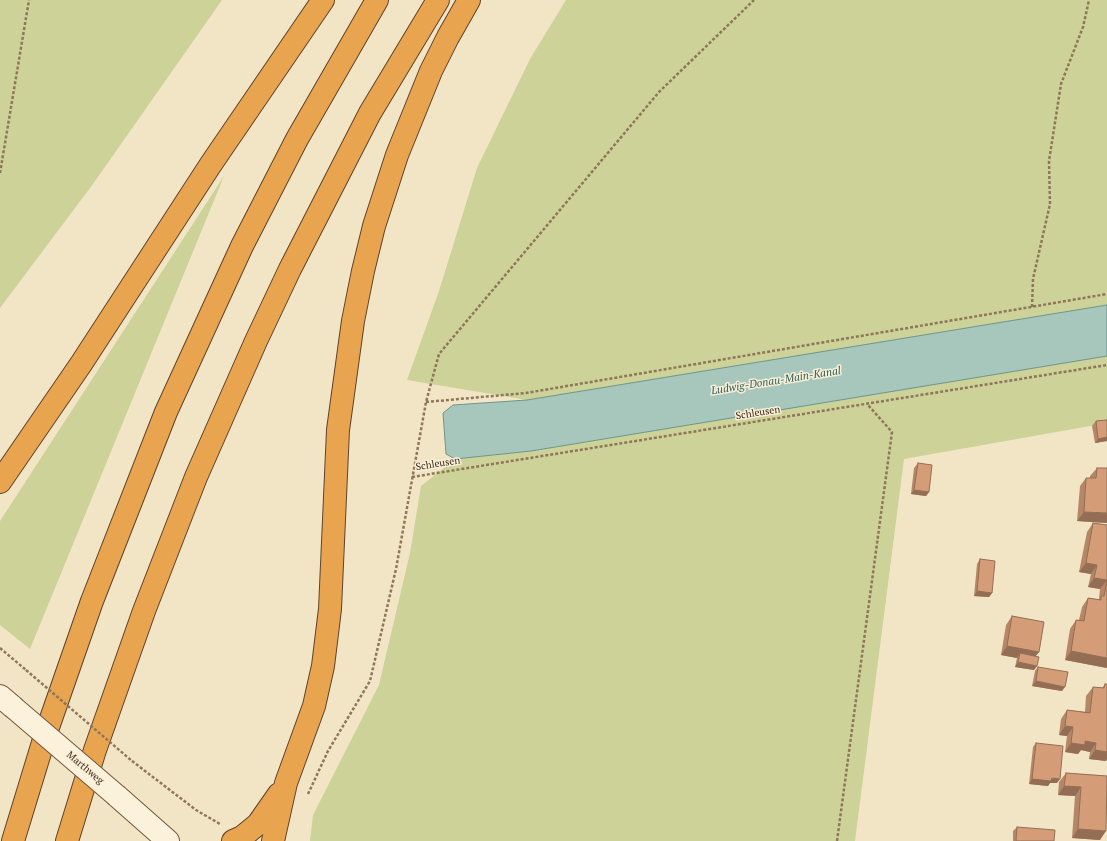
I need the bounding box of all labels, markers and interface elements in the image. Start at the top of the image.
water label: Ludwig-Donau-Main-Kanal [710,364,842,398]
street label: Schleusen [735,404,781,422]
street label: Schleusen [415,455,461,473]
street label: Marthweg [64,749,106,787]

